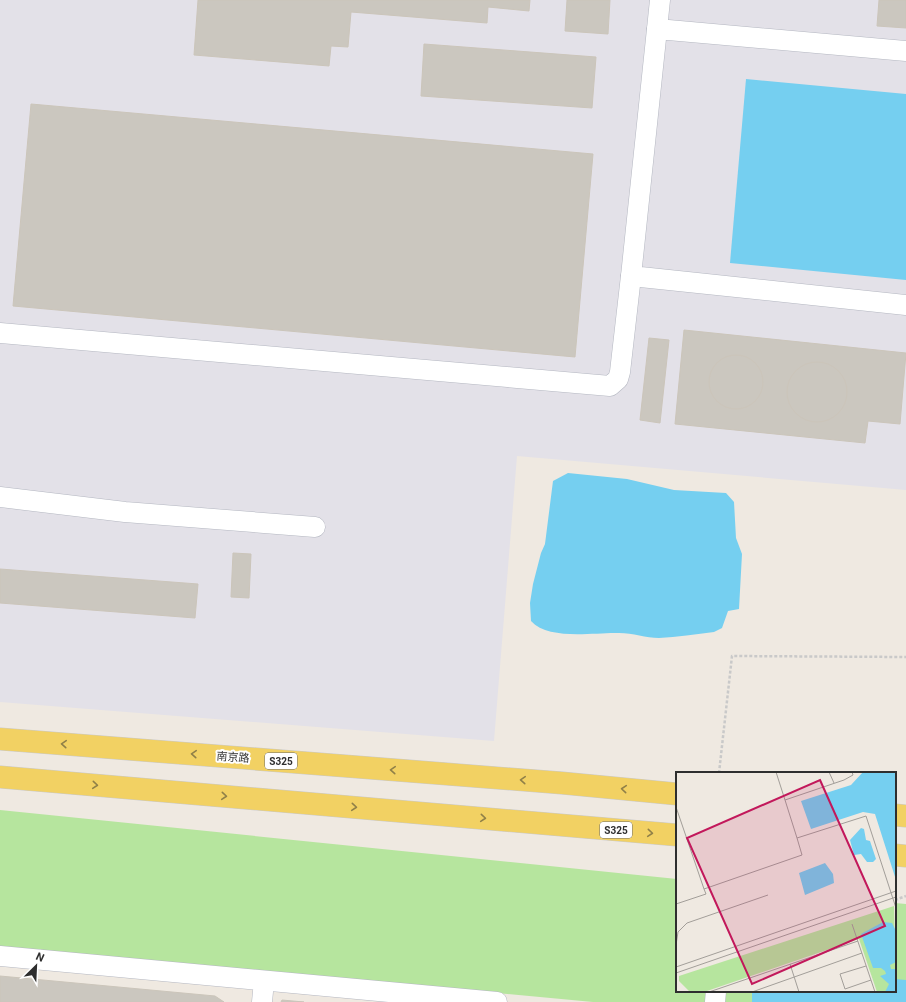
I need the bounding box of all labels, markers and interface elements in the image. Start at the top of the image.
one-way arrow [61,740,67,749]
one-way arrow [191,750,197,759]
street label: 南京路 [216,750,250,765]
road number: S325 [265,753,297,769]
one-way arrow [390,765,396,774]
inset map [676,772,896,992]
one-way arrow [520,776,526,785]
one-way arrow [92,780,98,789]
one-way arrow [621,785,627,794]
one-way arrow [221,791,227,800]
one-way arrow [351,802,357,811]
one-way arrow [480,813,486,822]
road number: S325 [600,822,632,838]
one-way arrow [647,828,653,837]
north arrow [16,946,56,986]
text: N [34,950,46,965]

